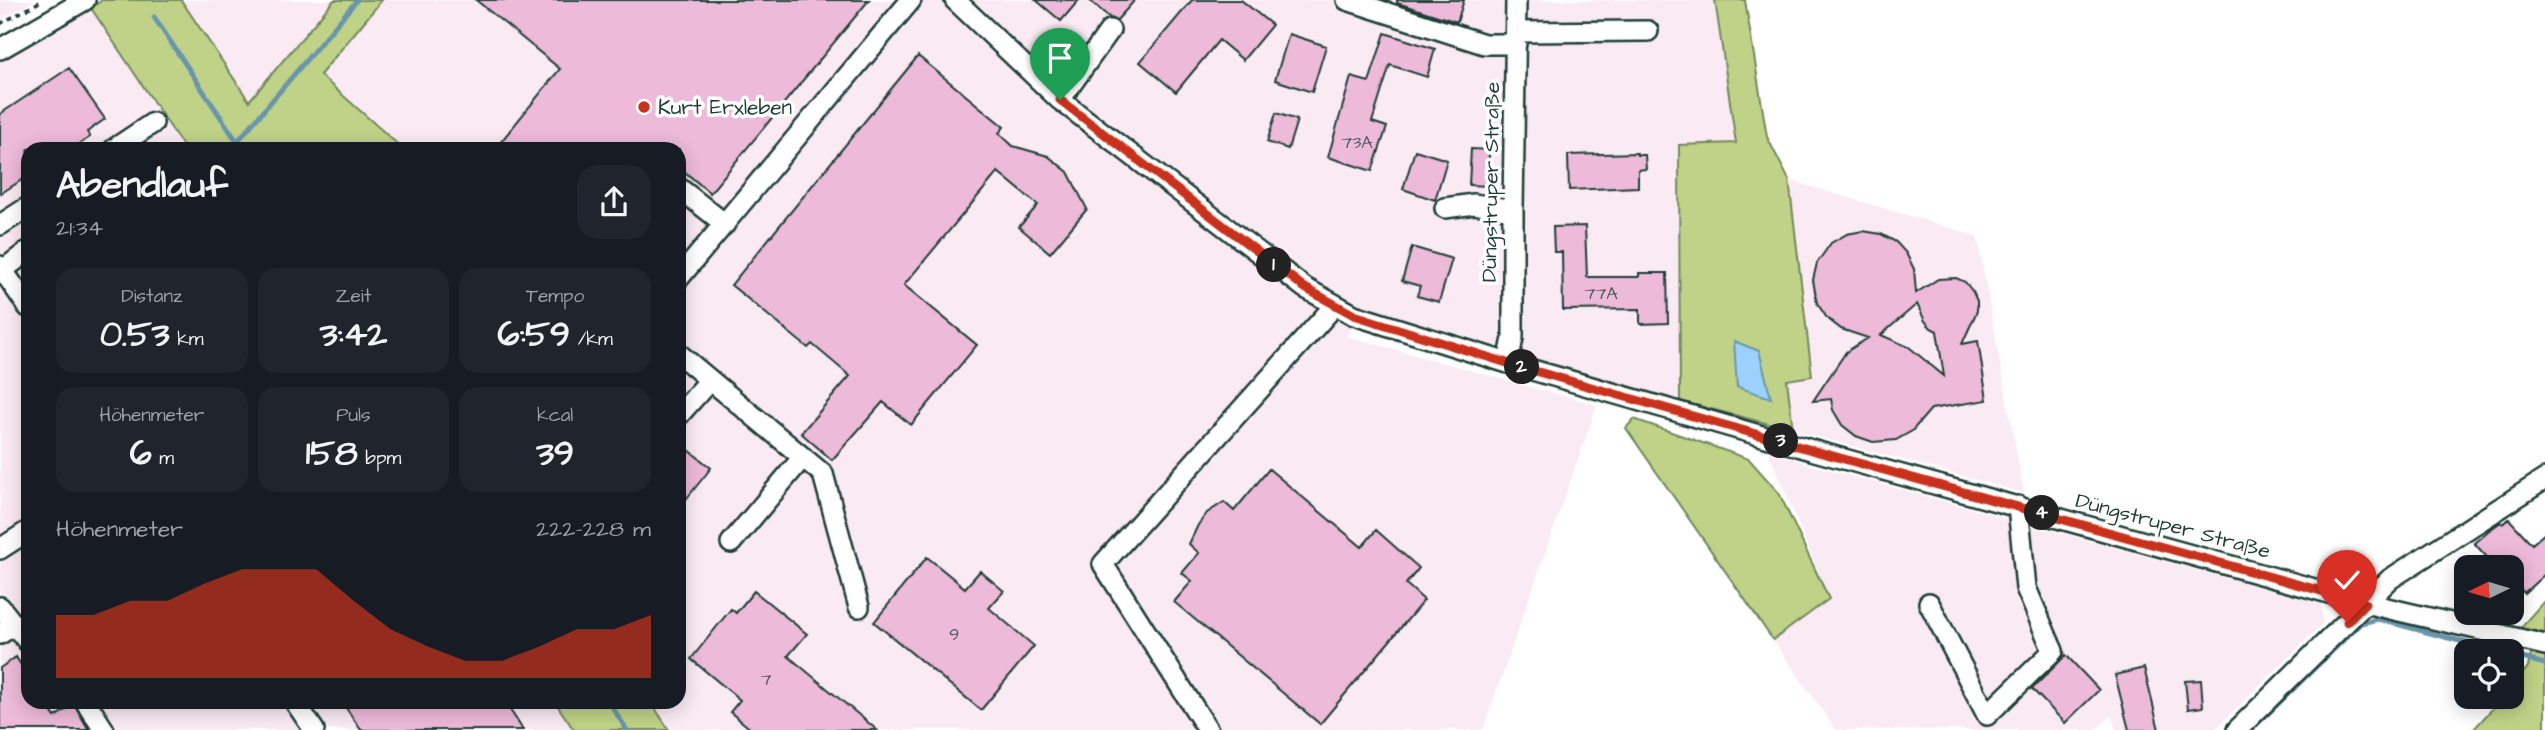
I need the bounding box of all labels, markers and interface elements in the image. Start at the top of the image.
pin [1030,28,1090,100]
icon: arrive [1041,39,1079,77]
street label: Düngstruper Straße [1475,82,1509,283]
place label: Kurt Erxleben [658,93,792,122]
marker: Kurt Erxleben [636,99,652,115]
house number: 73A [1341,130,1373,155]
text: Abendlauf [56,160,228,212]
button: share [577,165,651,239]
text: 21:34 [56,212,103,244]
pin: 1 [1256,247,1292,282]
text: 1 [1272,251,1275,278]
house number: 77A [1584,281,1618,306]
text: Distanz [121,283,182,310]
text: Zeit [336,283,371,310]
text: Tempo [526,283,584,310]
text: 0.53 [100,310,170,359]
text: 3:42 [320,310,387,359]
text: 6:59 [498,310,570,359]
text: km [170,326,204,353]
text: /km [570,326,613,353]
pin: 2 [1504,350,1540,384]
text: 2 [1516,353,1527,380]
text: Höhenmeter [99,402,204,429]
text: Puls [336,402,371,429]
text: kcal [537,402,573,429]
pin: 3 [1764,424,1798,458]
text: 3 [1776,427,1785,454]
text: 6 [130,429,152,478]
text: 158 [306,429,358,478]
text: 39 [536,429,574,478]
text: m [152,445,174,472]
text: bpm [358,445,401,472]
street label: Düngstruper Straße [2072,486,2274,568]
pin: 4 [2024,496,2060,530]
text: 4 [2035,499,2048,526]
text: Höhenmeter [56,513,183,545]
text: 222–228 m [536,513,651,545]
pin [2317,550,2377,622]
north arrow [2454,555,2524,625]
map controls [2454,555,2524,709]
icon: check [2328,561,2366,599]
house number: 9 [949,622,959,647]
button: locate [2454,639,2524,709]
house number: 7 [760,667,772,692]

